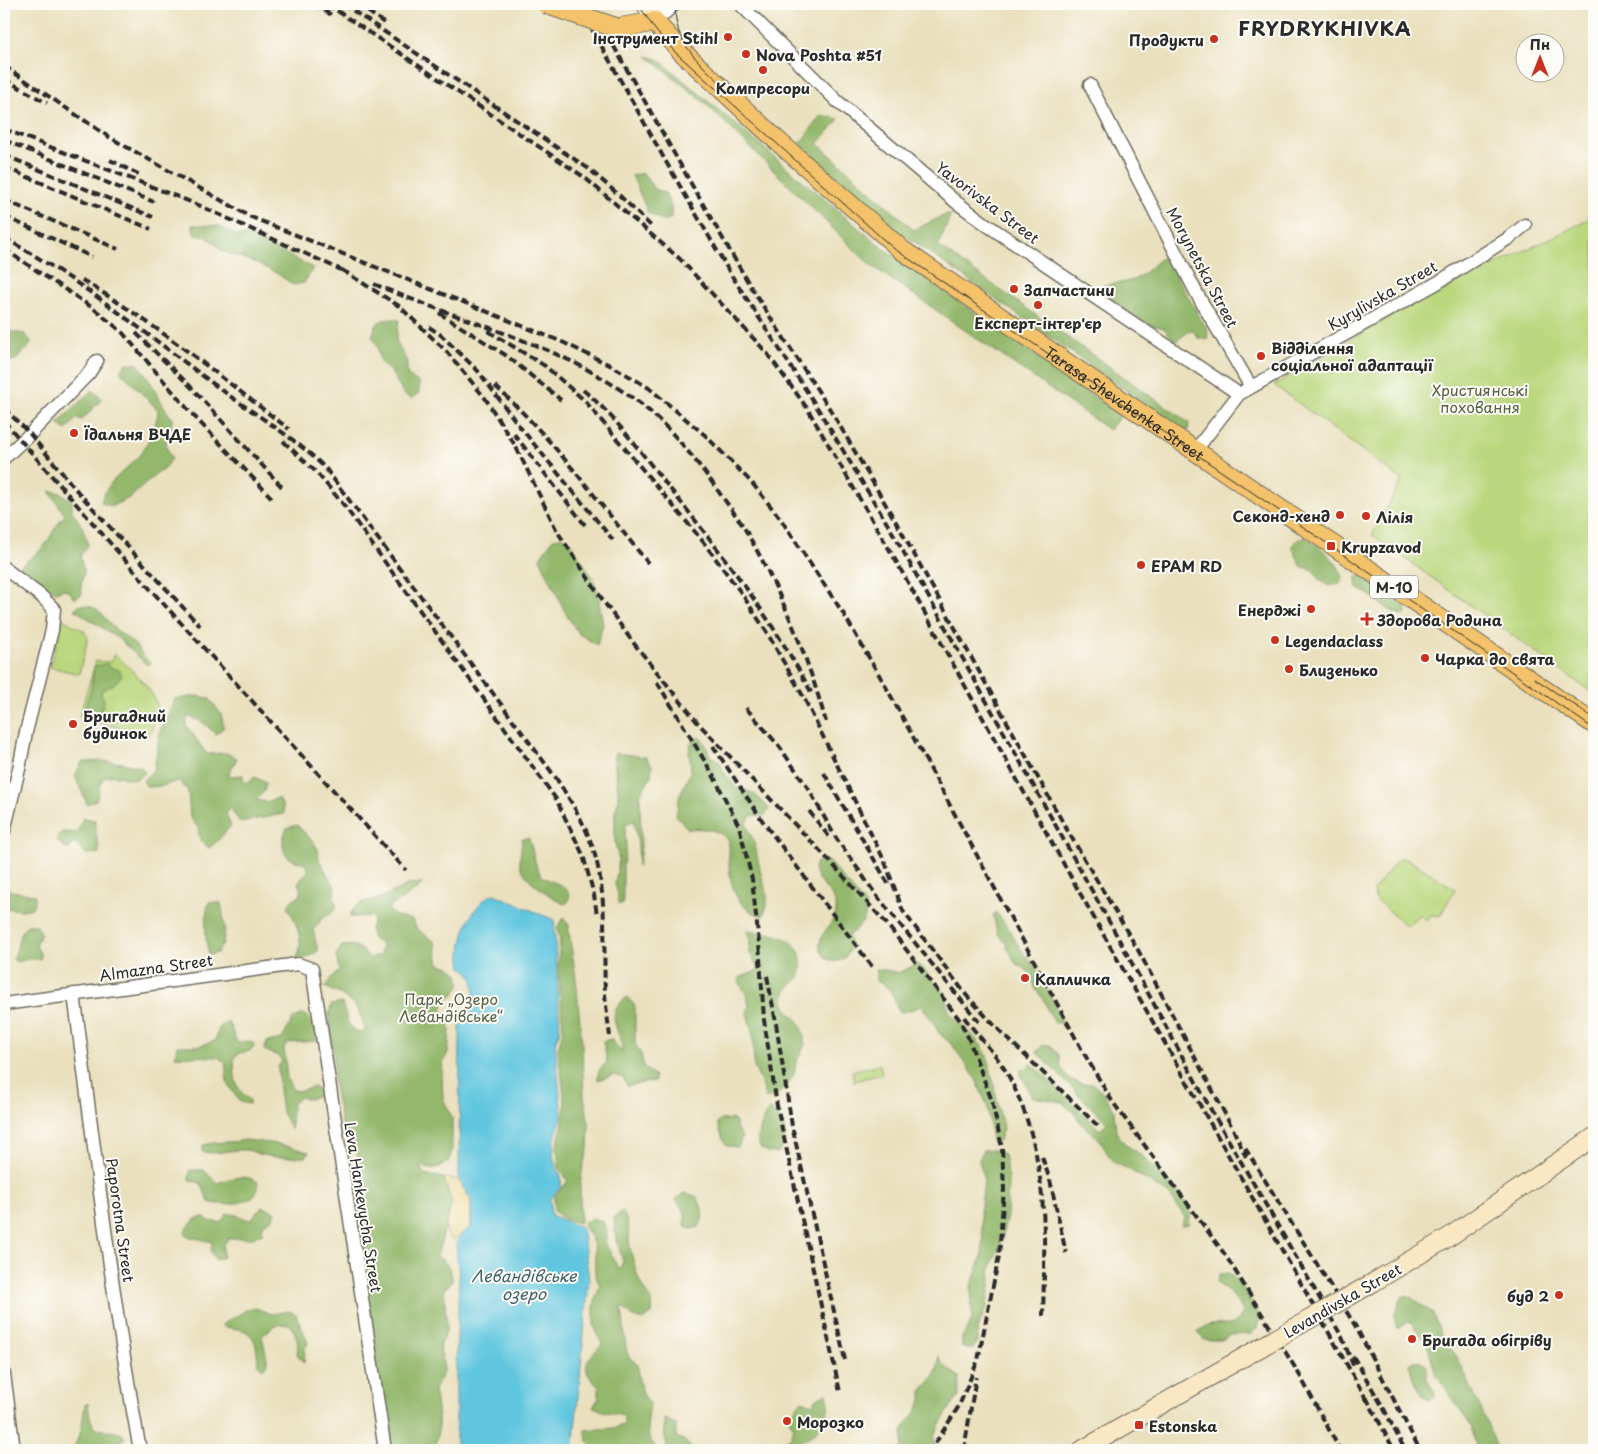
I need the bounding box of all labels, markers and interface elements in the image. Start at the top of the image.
district label: FRYDRYKHIVKA [1238,13,1412,43]
place label: Інструмент Stihl [593,26,718,49]
place label: Продукти [1129,28,1204,51]
marker: Інструмент Stihl [722,31,734,43]
north arrow [1516,32,1566,82]
marker: Продукти [1208,33,1220,45]
text: Пн [1530,34,1550,55]
place label: Nova Poshta #51 [756,43,882,66]
marker: Nova Poshta #51 [740,48,752,60]
marker: Компресори [757,64,769,76]
place label: Компресори [716,76,810,99]
street label: Yavorivska Street [932,155,1045,249]
street label: Morynetska Street [1161,203,1245,332]
street label: Kyrylivska Street [1323,254,1441,336]
place label: Запчастини [1023,278,1115,301]
marker: Запчастини [1008,283,1020,295]
marker: Експерт-інтер'єр [1032,299,1044,311]
place label: Експерт-інтер'єр [974,311,1102,334]
place label: Відділення соціальної адаптації [1271,336,1434,376]
street label: Tarasa Shevchenka Street [1040,340,1210,466]
marker: Відділення соціальної адаптації [1255,350,1267,362]
park label: Християнські поховання [1432,378,1528,418]
place label: Їдальня ВЧДЕ [83,422,191,445]
marker: Їдальня ВЧДЕ [68,427,80,439]
place label: Секонд-хенд [1232,504,1330,527]
place label: Лілія [1376,505,1413,528]
marker: Секонд-хенд [1334,509,1346,521]
marker: Лілія [1360,510,1372,522]
place label: Krupzavod [1341,535,1421,558]
marker: Krupzavod [1325,540,1337,552]
place label: EPAM RD [1151,554,1222,577]
marker: EPAM RD [1135,559,1147,571]
road number: М-10 [1370,576,1418,598]
place label: Енерджі [1238,598,1301,621]
marker: Енерджі [1305,603,1317,615]
place label: Здорова Родина [1376,608,1503,631]
marker: Здорова Родина [1361,613,1373,625]
place label: Legendaclass [1285,629,1383,652]
marker: Legendaclass [1269,634,1281,646]
place label: Чарка до свята [1435,647,1555,670]
marker: Чарка до свята [1419,652,1431,664]
place label: Близенько [1299,658,1378,681]
marker: Близенько [1283,663,1295,675]
place label: Бригадний будинок [83,704,166,744]
marker: Бригадний будинок [67,718,79,730]
street label: Almazna Street [98,948,214,986]
place label: Капличка [1035,967,1112,990]
marker: Капличка [1019,972,1031,984]
park label: Парк „Озеро Левандівське“ [399,987,503,1027]
street label: Leva Hankevycha Street [339,1120,389,1294]
street label: Paporotna Street [101,1157,141,1283]
street label: Levandivska Street [1279,1257,1406,1343]
water label: Левандівське озеро [472,1263,578,1305]
place label: буд 2 [1507,1284,1549,1307]
marker: буд 2 [1553,1289,1565,1301]
place label: Бригада обігріву [1422,1328,1551,1351]
marker: Бригада обігріву [1406,1333,1418,1345]
place label: Морозко [797,1410,864,1433]
place label: Estonska [1149,1414,1217,1437]
marker: Морозко [781,1415,793,1427]
marker: Estonska [1133,1419,1145,1431]

